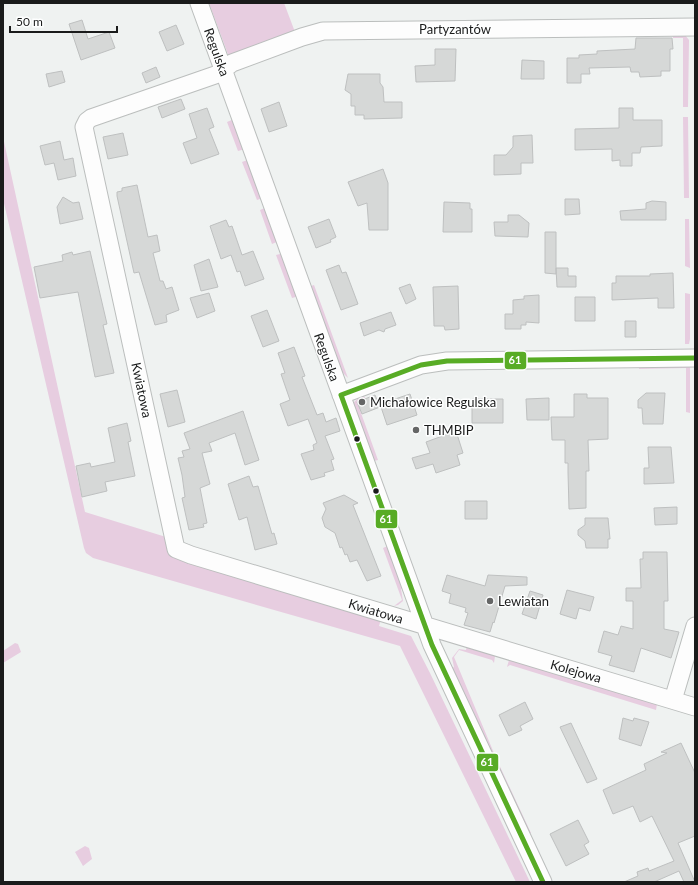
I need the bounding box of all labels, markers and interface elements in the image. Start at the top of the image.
scale bar [10,8,117,34]
text: 50 m [16,14,43,29]
street label: Partyzantów [419,21,491,37]
street label: Regulska [201,26,233,78]
street label: Regulska [311,331,343,383]
line badge: 61 [504,351,527,370]
text: 61 [509,353,521,366]
street label: Kwiatowa [128,361,156,419]
place label: Michałowice Regulska [370,394,496,410]
marker: Michałowice Regulska [357,397,367,407]
place label: THMBIP [424,422,474,438]
marker: THMBIP [411,425,421,435]
unlabelled marker [352,434,362,444]
unlabelled marker [371,486,381,496]
line badge: 61 [375,509,398,529]
text: 61 [380,512,392,525]
place label: Lewiatan [498,593,549,609]
street label: Kwiatowa [347,595,405,627]
marker: Lewiatan [485,596,495,606]
street label: Kolejowa [549,656,603,686]
line badge: 61 [476,753,499,772]
text: 61 [481,755,493,768]

